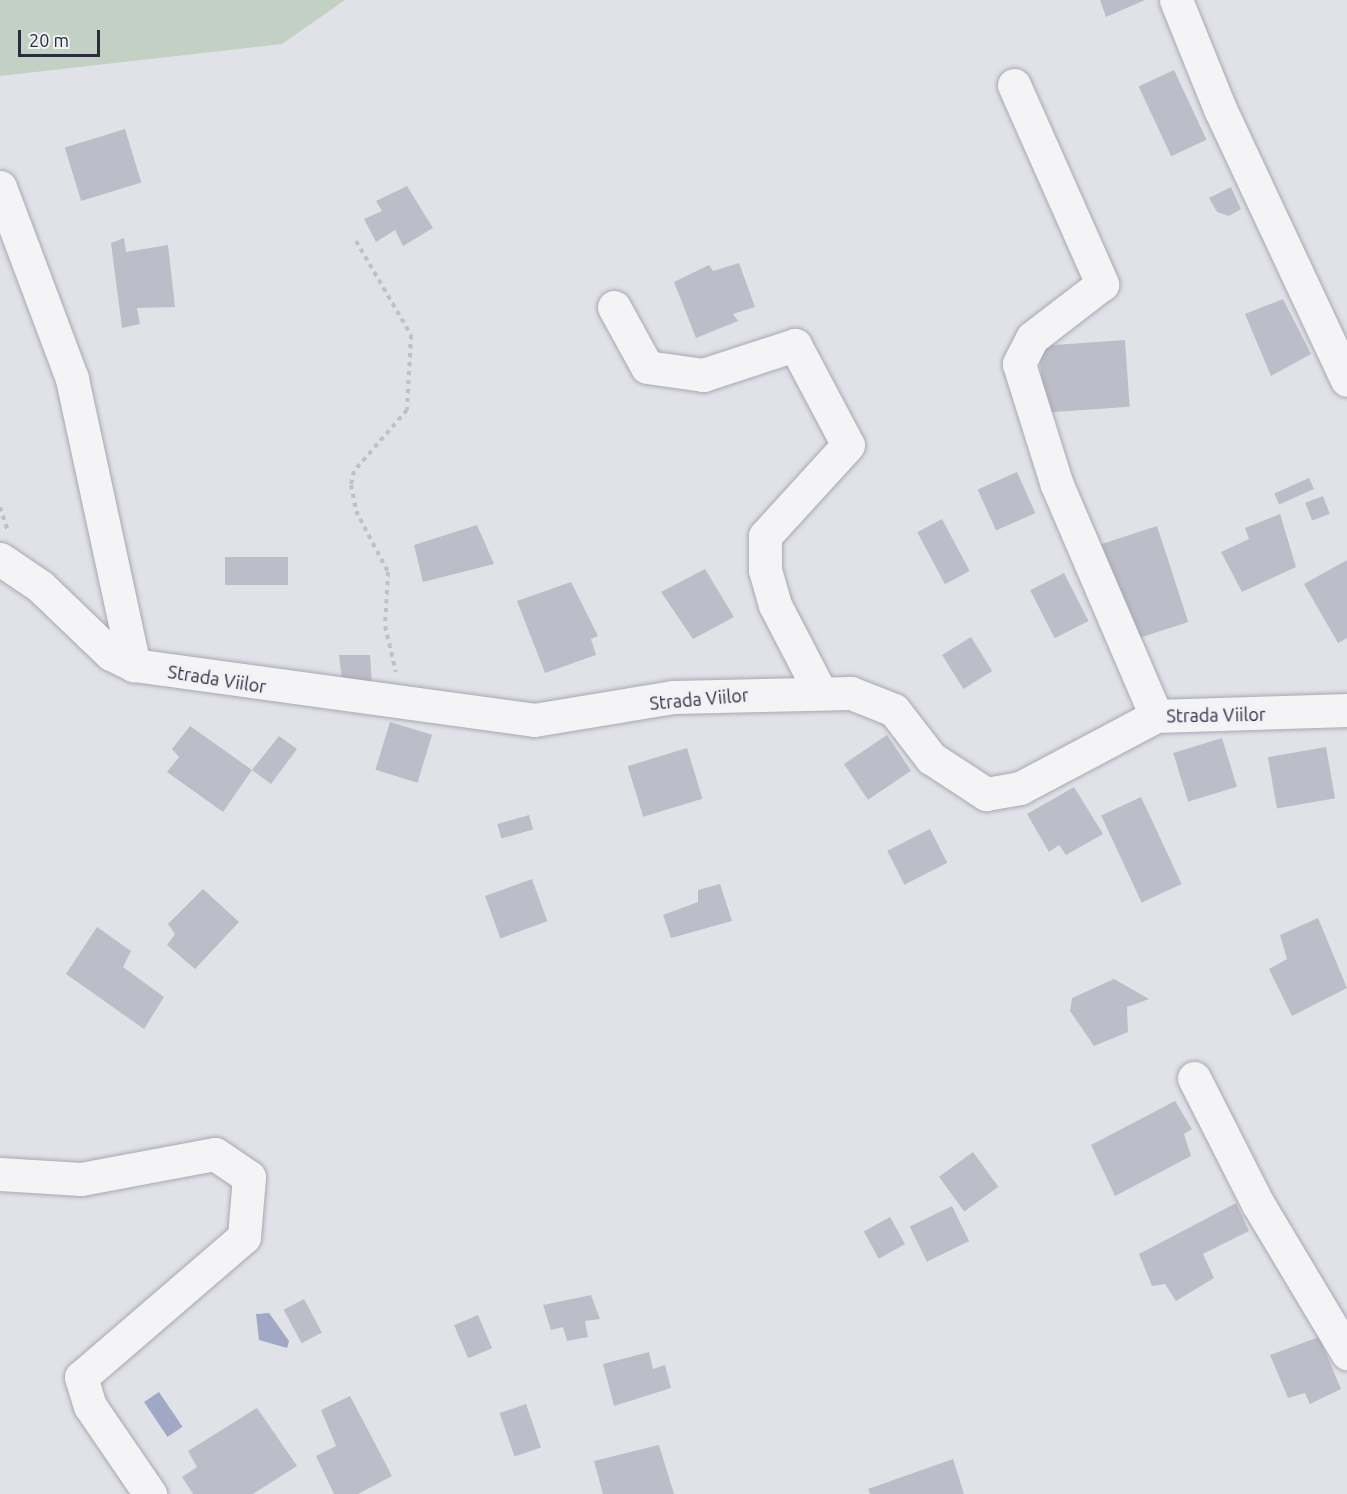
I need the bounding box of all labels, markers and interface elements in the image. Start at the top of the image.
scale bar [21,18,104,56]
text: 20 m [29,30,69,50]
street label: Strada Viilor [166,661,268,697]
street label: Strada Viilor [649,684,749,714]
street label: Strada Viilor [1166,703,1266,727]

